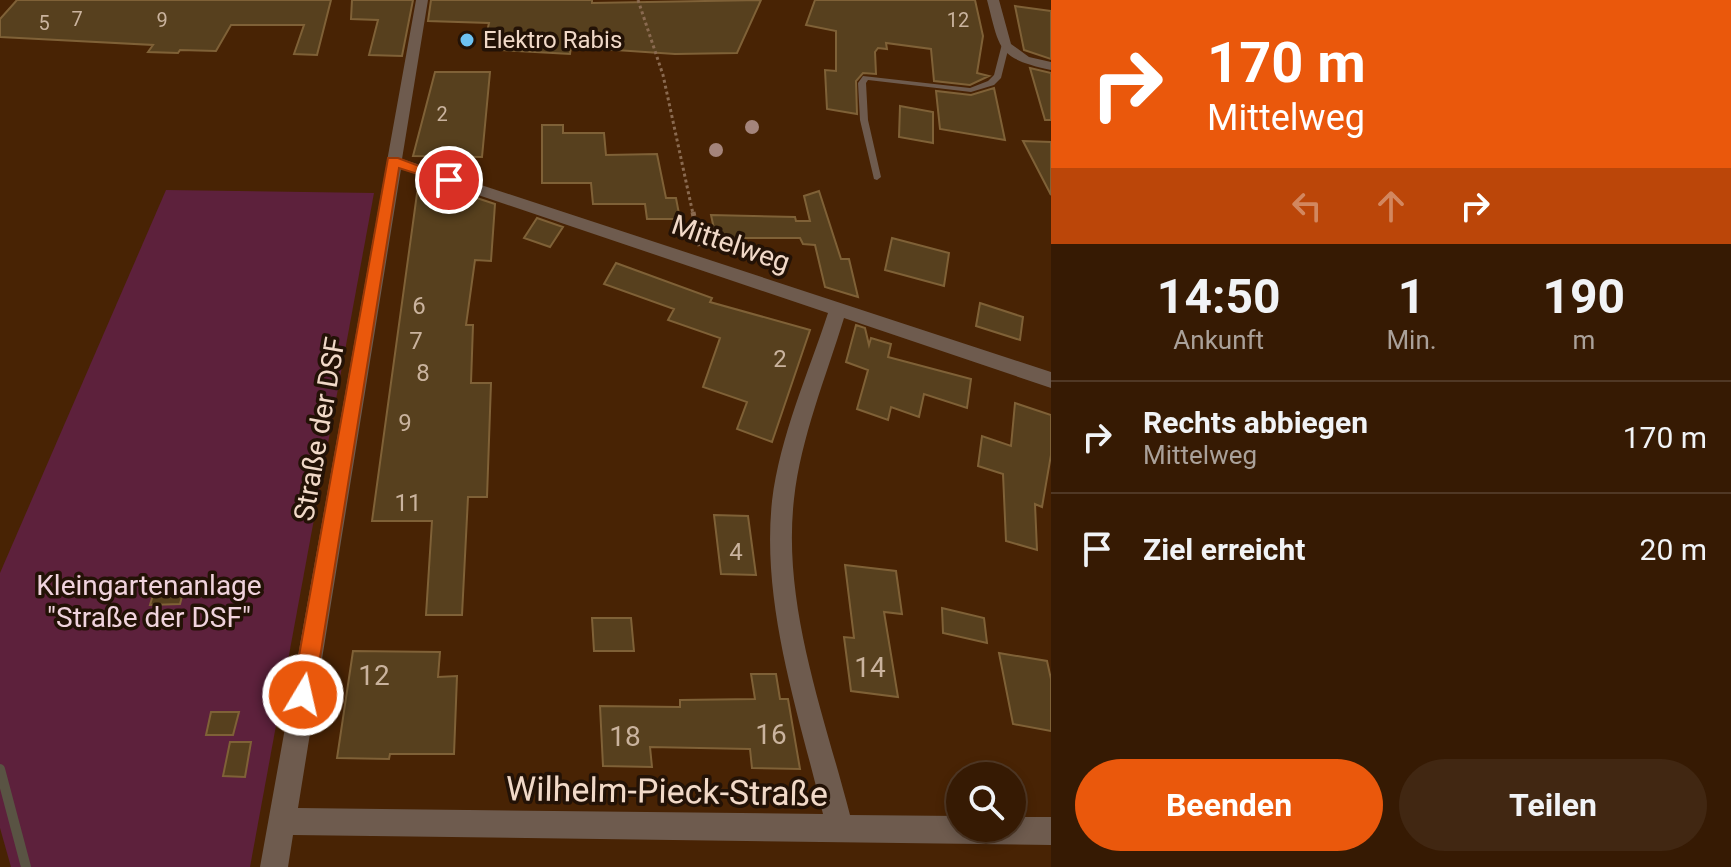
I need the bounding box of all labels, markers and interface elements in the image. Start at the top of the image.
house number: 7 [71,7,83,31]
house number: 9 [156,8,168,32]
house number: 12 [947,8,969,32]
house number: 5 [38,11,50,35]
place label: Elektro Rabis [483,26,622,54]
text: 170 m [1207,30,1366,96]
marker: Elektro Rabis [458,31,476,49]
icon: right [1075,32,1179,136]
text: Mittelweg [1207,97,1365,139]
house number: 2 [436,102,448,126]
pin [415,146,483,214]
icon: arrive [427,158,471,202]
icon: left [1285,184,1329,228]
icon: ahead [1369,184,1413,228]
icon: right [1453,184,1497,228]
street label: Mittelweg [667,208,794,279]
text: 14:50 [1157,268,1281,325]
text: 1 [1398,268,1425,325]
text: 190 [1543,268,1625,325]
house number: 6 [412,292,426,320]
text: Ankunft [1173,325,1264,355]
text: Min. [1386,325,1437,355]
text: m [1572,325,1595,355]
house number: 7 [409,327,423,355]
street label: Straße der DSF [287,335,352,524]
house number: 2 [773,345,787,373]
house number: 8 [416,359,430,387]
text: Rechts abbiegen [1143,405,1368,440]
house number: 9 [398,409,412,437]
icon: right [1075,415,1119,459]
text: 170 m [1623,420,1707,455]
text: Mittelweg [1143,440,1257,470]
house number: 11 [395,489,421,517]
icon: arrive [1075,527,1119,571]
text: Ziel erreicht [1143,532,1305,567]
text: 20 m [1640,532,1707,567]
house number: 4 [729,538,743,566]
park label: Kleingartenanlage "Straße der DSF" [36,569,262,634]
house number: 14 [854,651,886,684]
position arrow [261,653,345,737]
house number: 12 [358,659,390,692]
house number: 16 [755,718,787,751]
house number: 18 [609,720,641,753]
button: Beenden [1075,759,1383,851]
button: Teilen [1399,759,1707,851]
map controls [946,762,1026,842]
button: search [946,762,1026,842]
street label: Wilhelm-Pieck-Straße [506,768,828,814]

